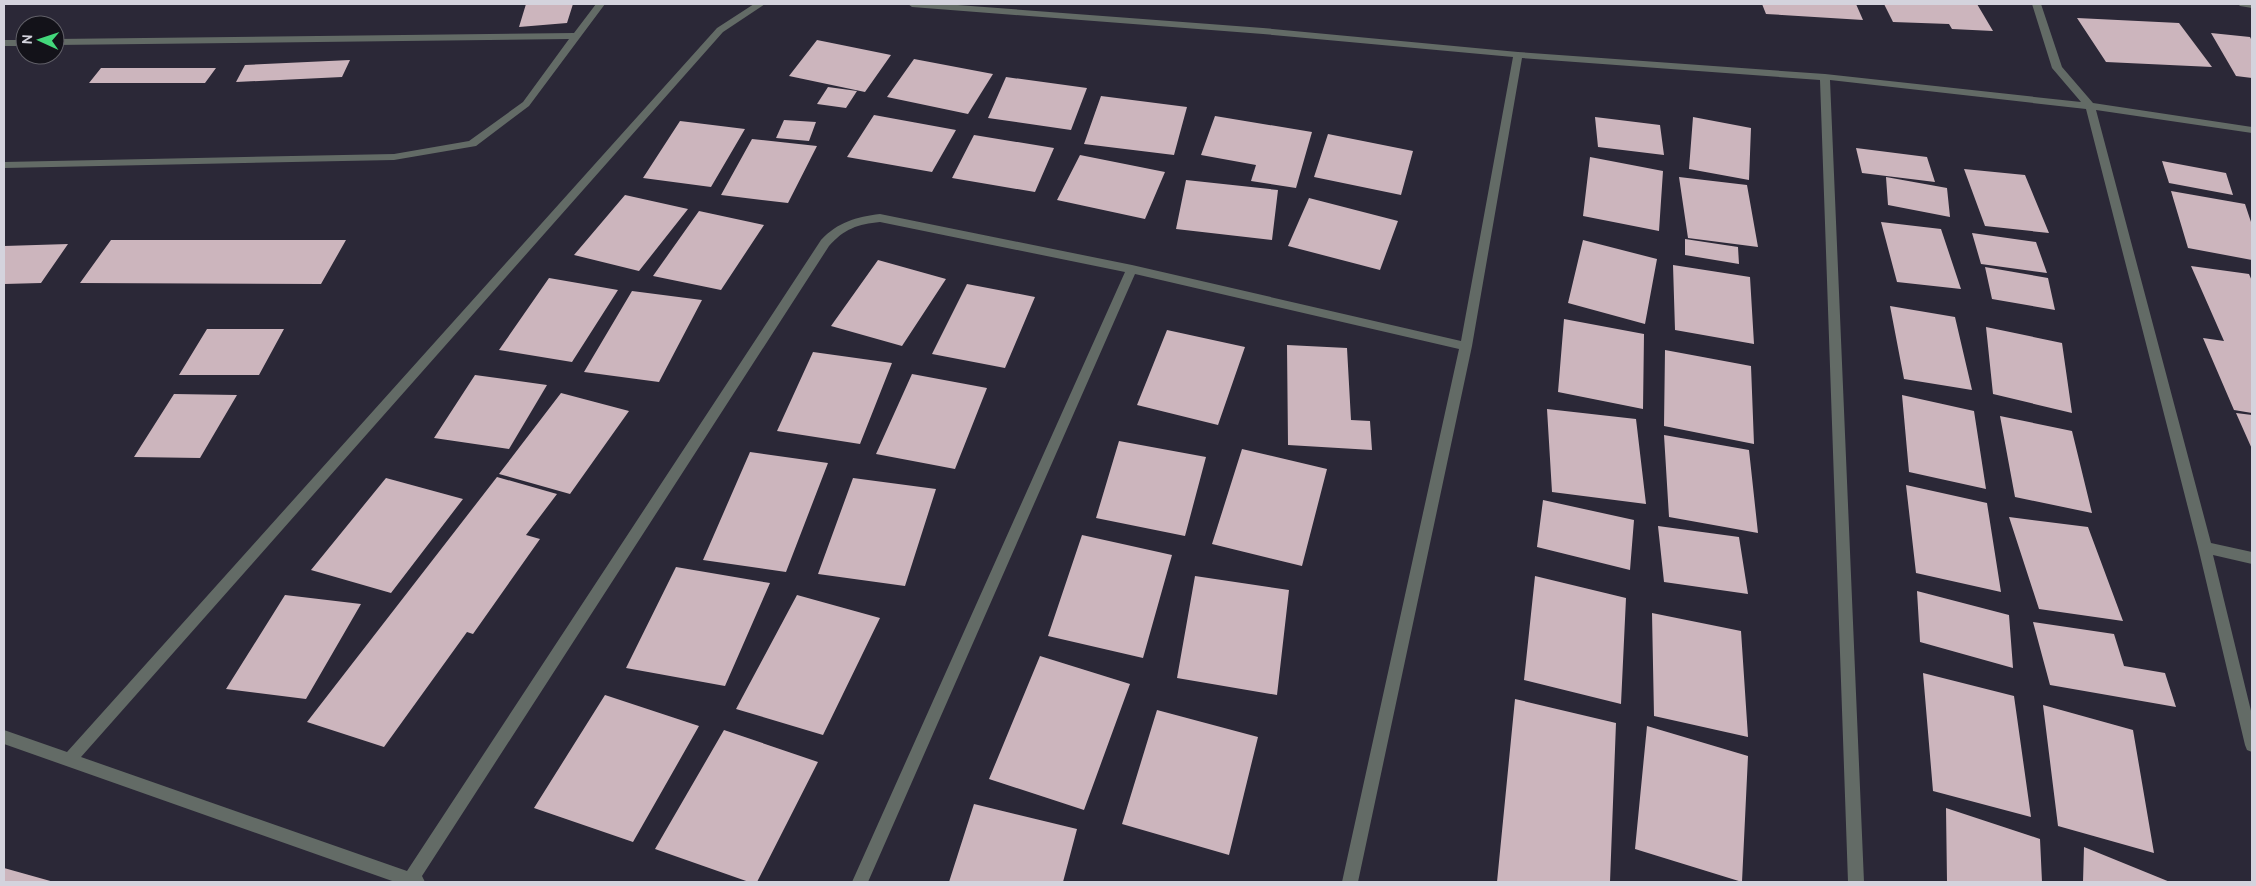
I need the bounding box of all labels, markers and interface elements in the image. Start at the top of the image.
north arrow [15,15,65,65]
text: N [18,34,36,45]

